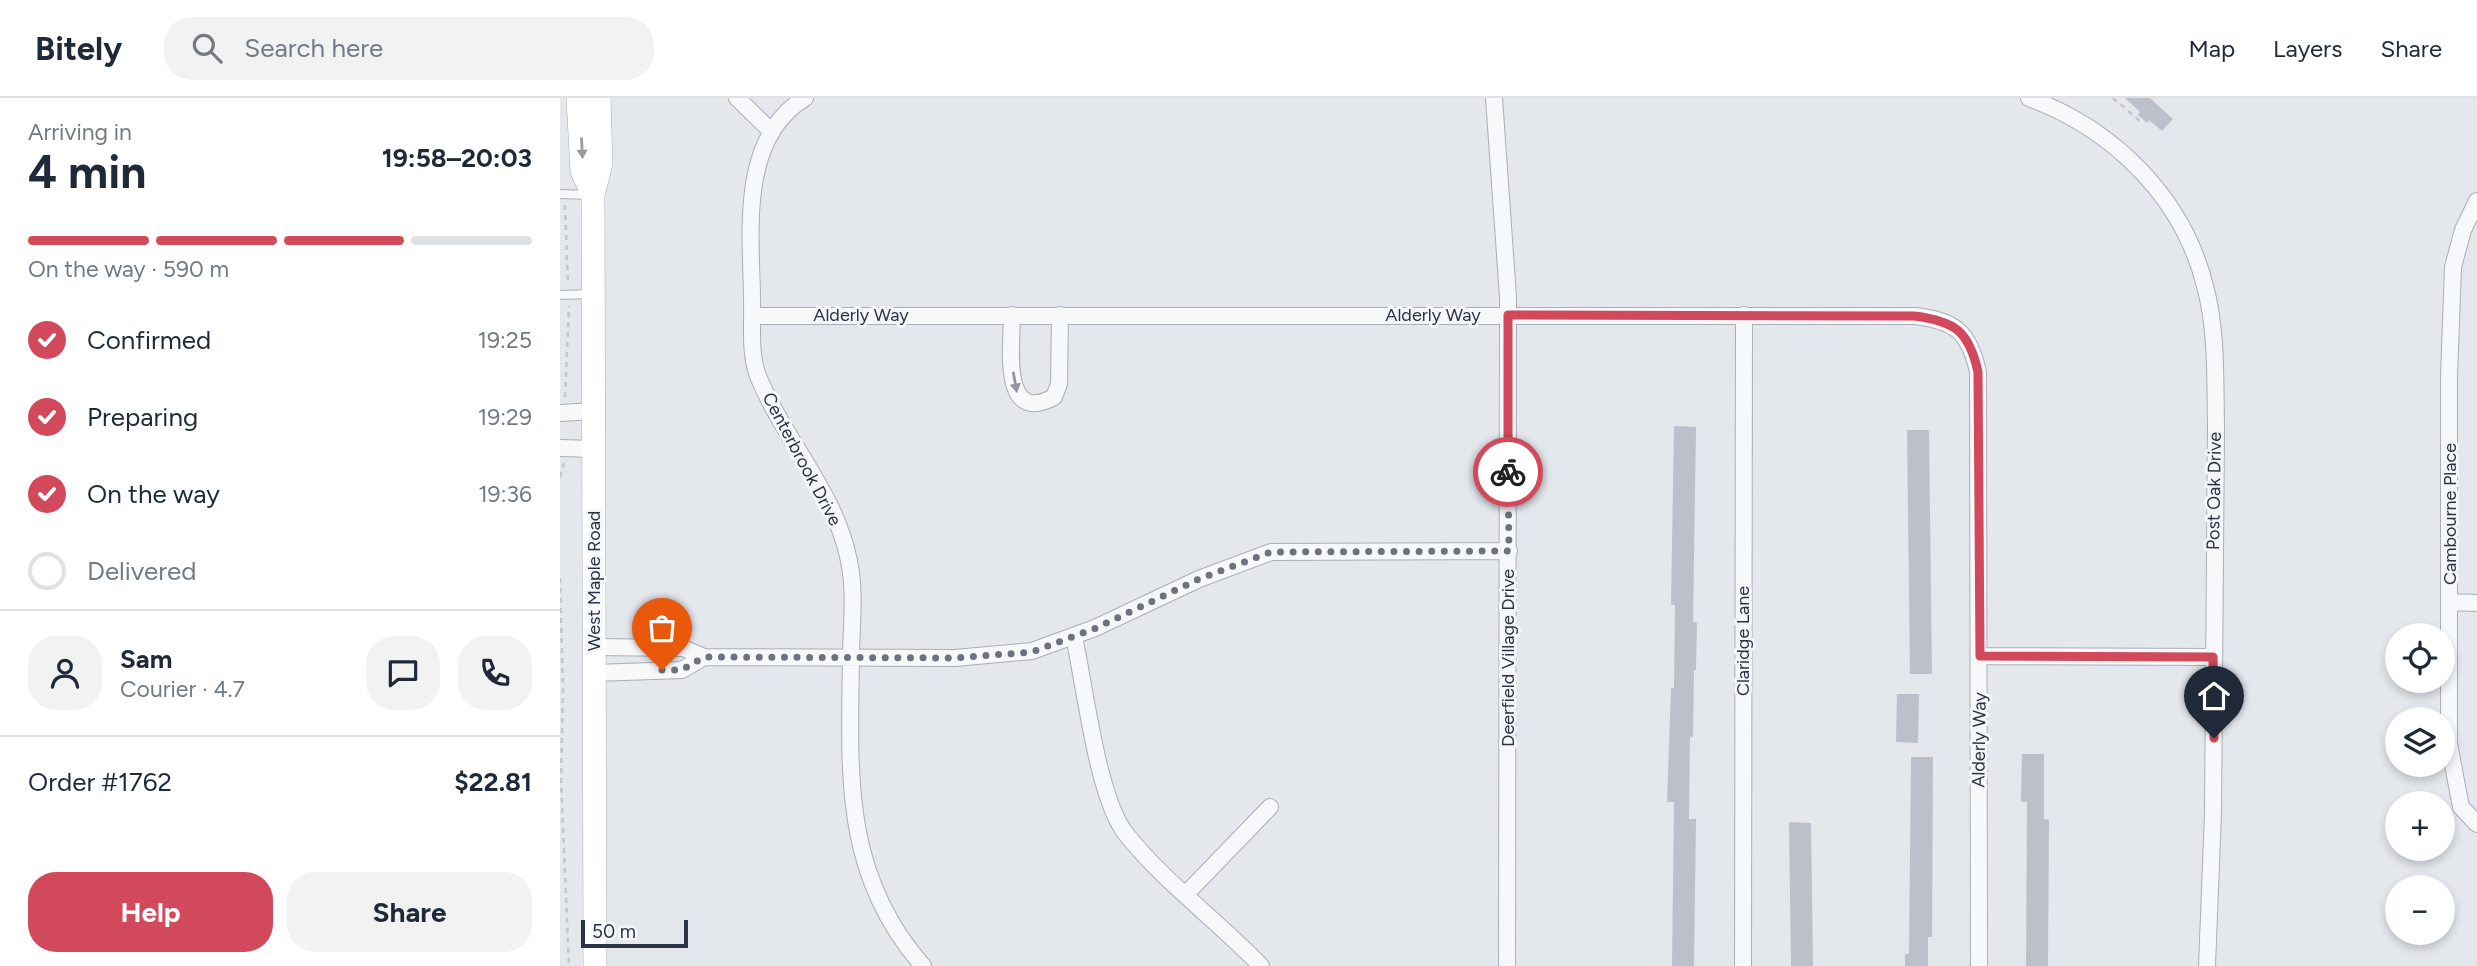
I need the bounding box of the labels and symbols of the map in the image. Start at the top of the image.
one-way arrow [576,137,587,159]
street label: Alderly Way [813,304,909,326]
street label: Alderly Way [1385,304,1481,326]
one-way arrow [1010,372,1021,394]
street label: Centerbrook Drive [758,389,846,530]
street label: Post Oak Drive [2202,432,2226,550]
courier [1473,437,1543,507]
street label: Cambourne Place [2439,443,2461,585]
street label: West Maple Road [583,511,605,651]
street label: Deerfield Village Drive [1497,569,1519,747]
street label: Claridge Lane [1732,586,1754,696]
pin [632,598,692,670]
pin [2184,666,2244,738]
street label: Alderly Way [1967,692,1991,788]
scale bar [581,917,688,949]

